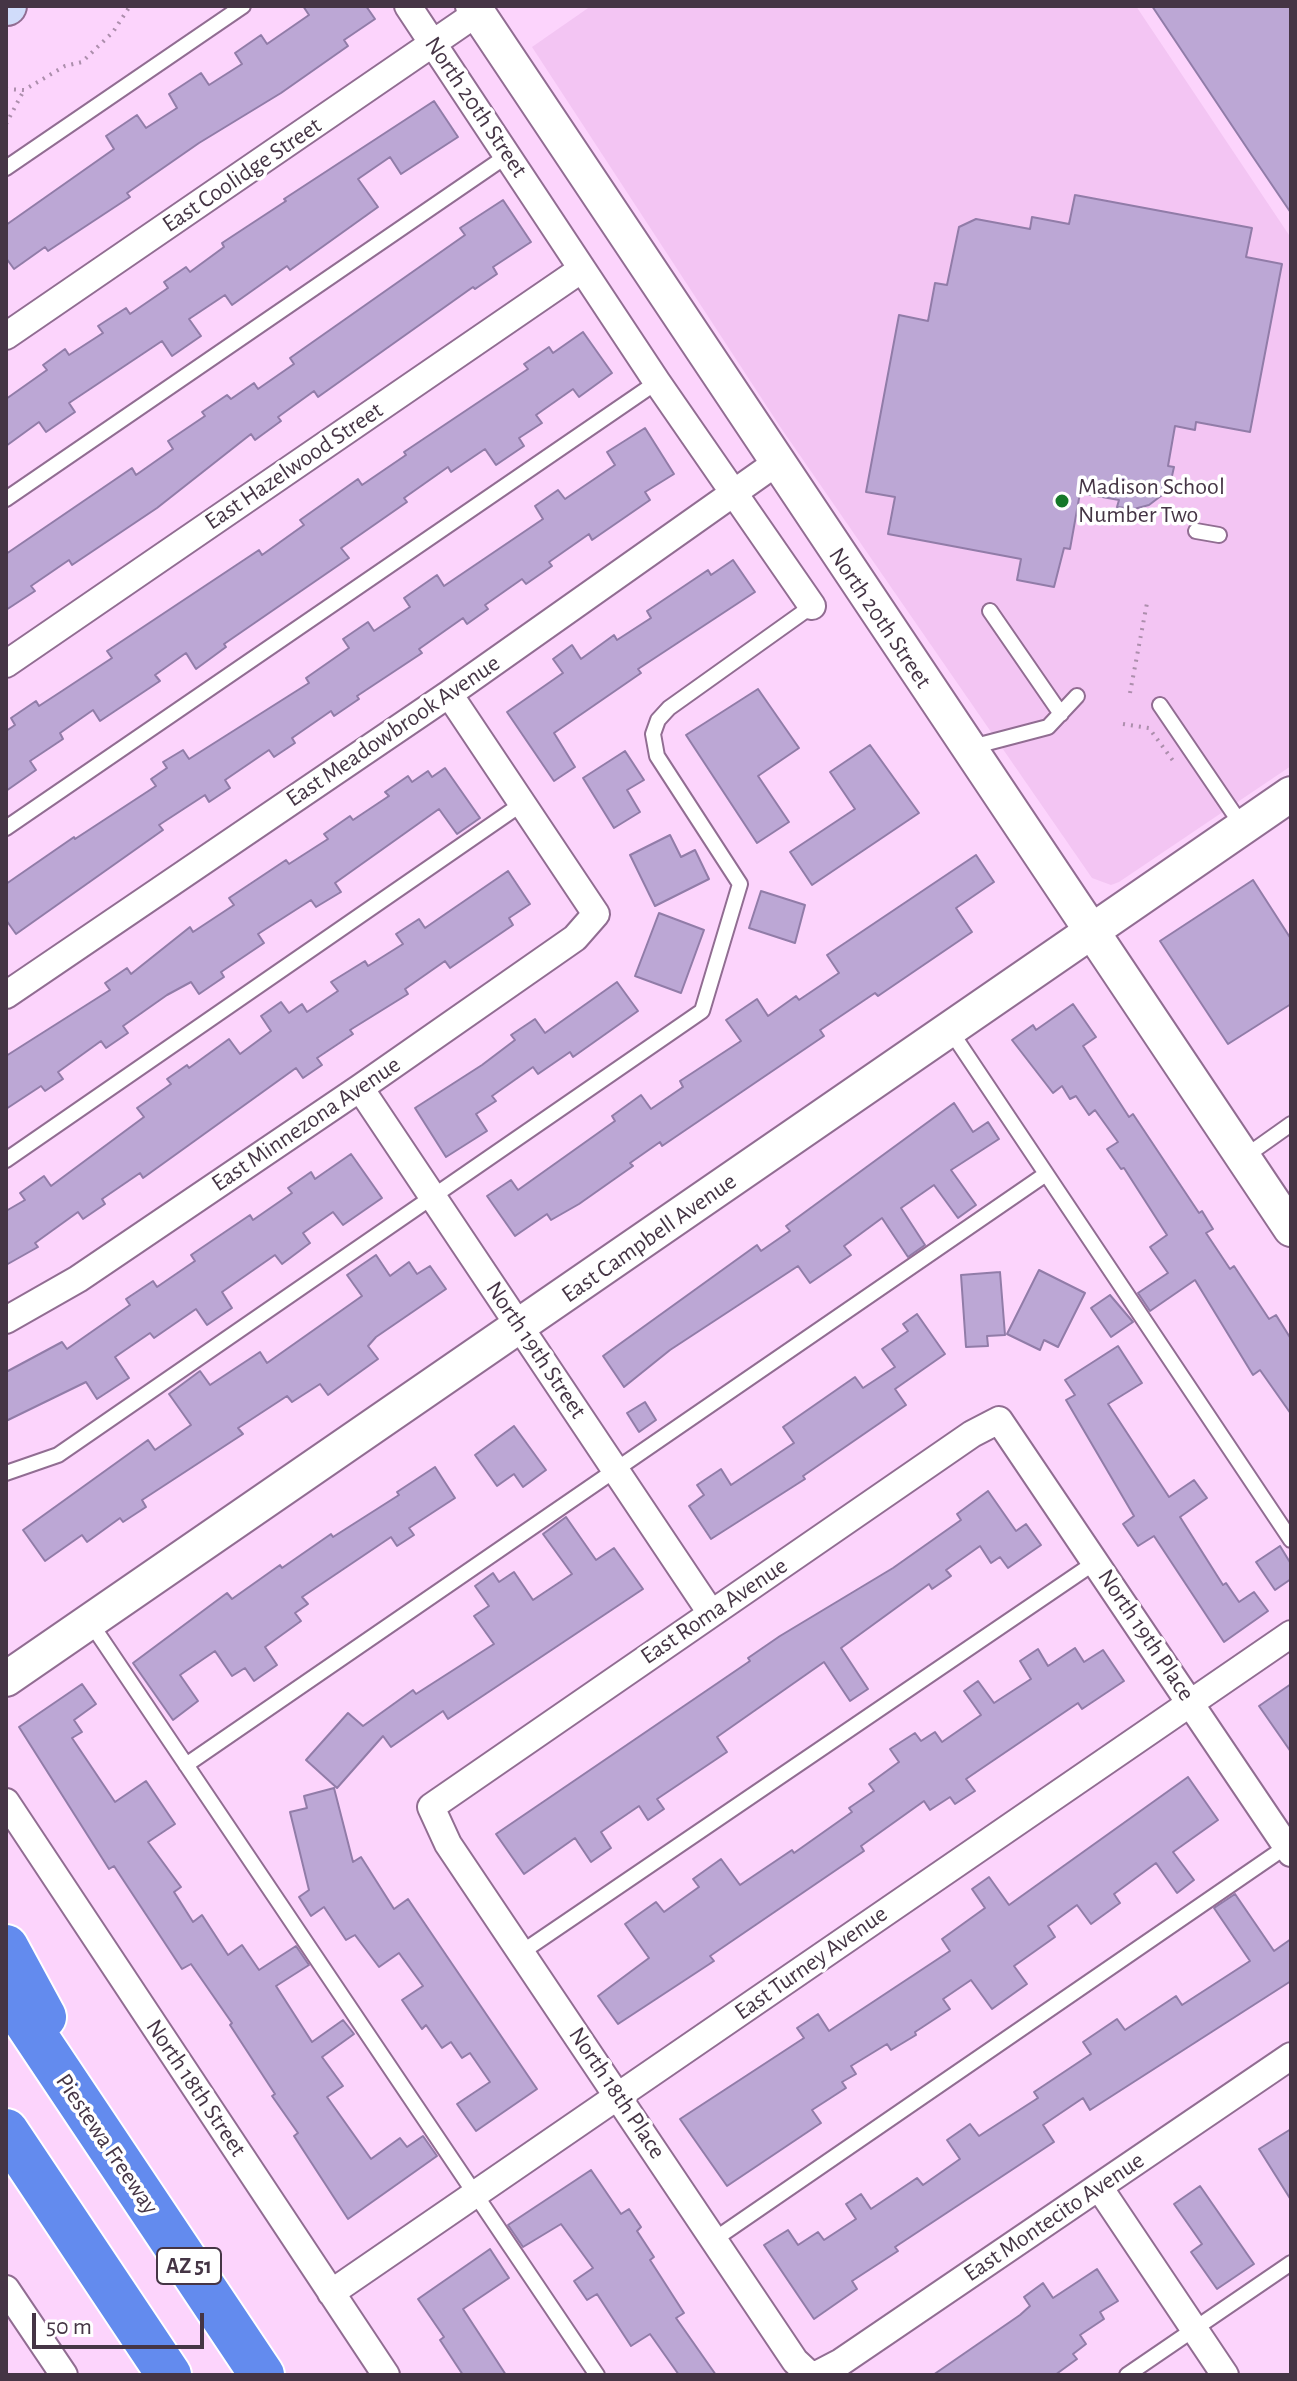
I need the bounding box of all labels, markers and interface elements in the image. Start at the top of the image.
street label: North 20th Street [418,31,534,183]
street label: East Coolidge Street [157,111,327,239]
street label: East Hazelwood Street [200,396,388,536]
place label: Madison School Number Two [1078,473,1225,529]
marker: Madison School Number Two [1053,492,1071,510]
street label: North 20th Street [822,542,938,694]
street label: East Meadowbrook Avenue [281,649,505,813]
street label: East Minnezona Avenue [206,1050,406,1198]
street label: East Campbell Avenue [556,1167,742,1309]
street label: North 19th Street [479,1276,593,1424]
street label: East Roma Avenue [635,1551,793,1671]
street label: North 19th Place [1091,1564,1201,1706]
street label: East Turney Avenue [729,1900,893,2026]
street label: North 18th Street [139,2014,253,2162]
street label: North 18th Place [562,2022,672,2164]
street label: Piestewa Freeway [49,2068,165,2220]
street label: East Montecito Avenue [958,2146,1150,2288]
road number: AZ 51 [157,2248,221,2284]
scale bar [36,2297,208,2347]
text: 50 m [46,2315,92,2339]

